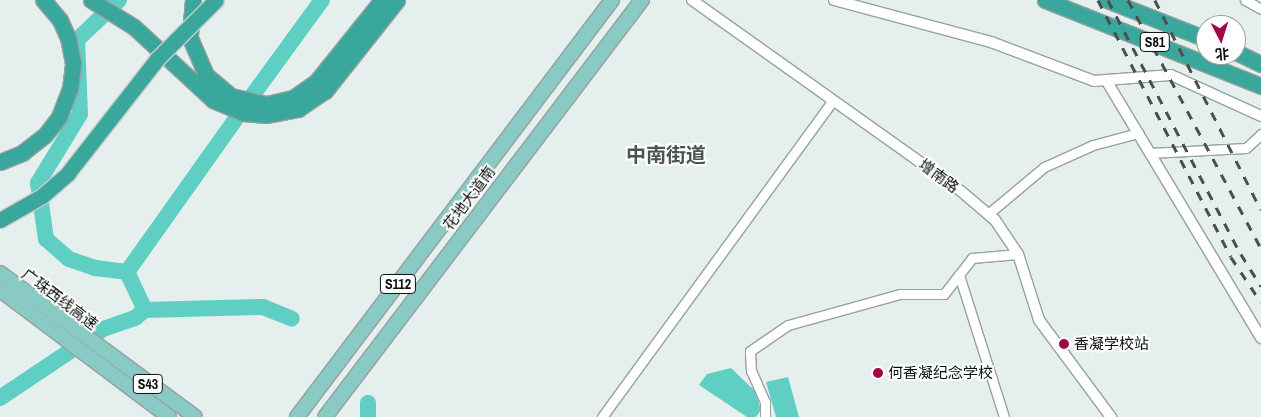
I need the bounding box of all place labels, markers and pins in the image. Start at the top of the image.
place label: 香凝学校站 [1074,335,1149,353]
marker: 香凝学校站 [1058,338,1070,350]
place label: 何香凝纪念学校 [888,364,993,382]
marker: 何香凝纪念学校 [872,367,884,379]

